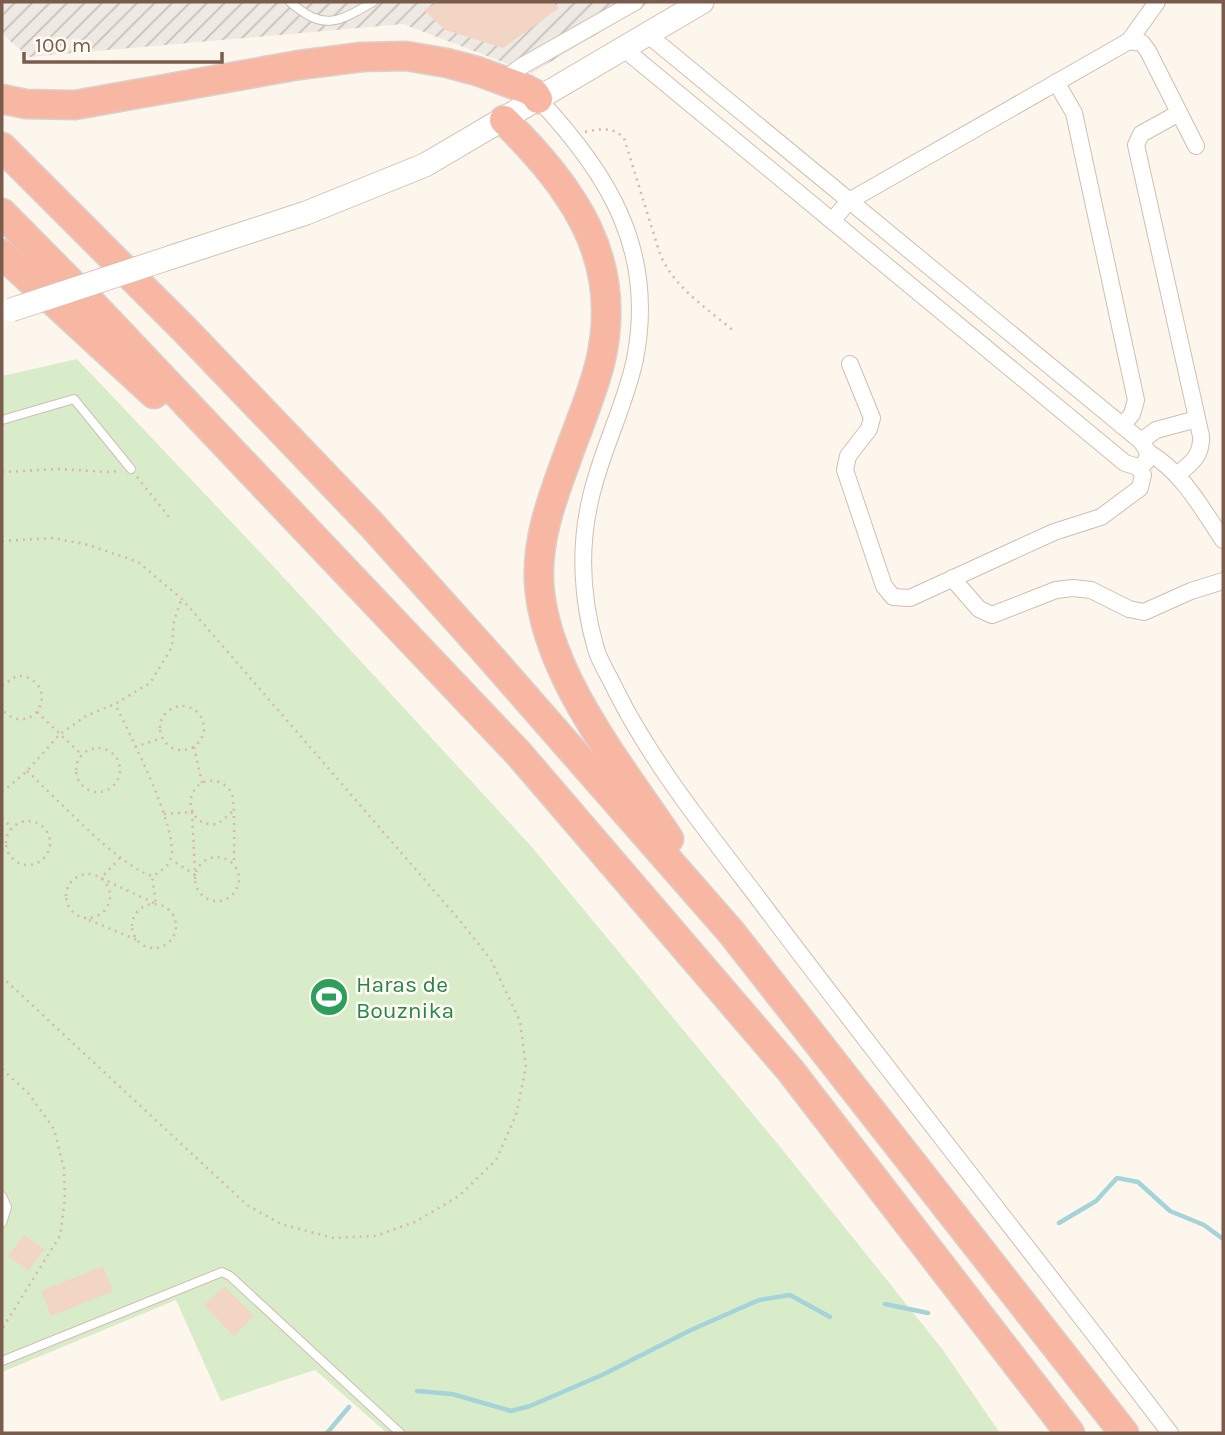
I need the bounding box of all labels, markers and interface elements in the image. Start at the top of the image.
scale bar [24,21,222,65]
text: 100 m [35,33,92,57]
place label: Haras de Bouznika [356,971,454,1024]
sports icon: Haras de Bouznika [308,976,350,1018]

